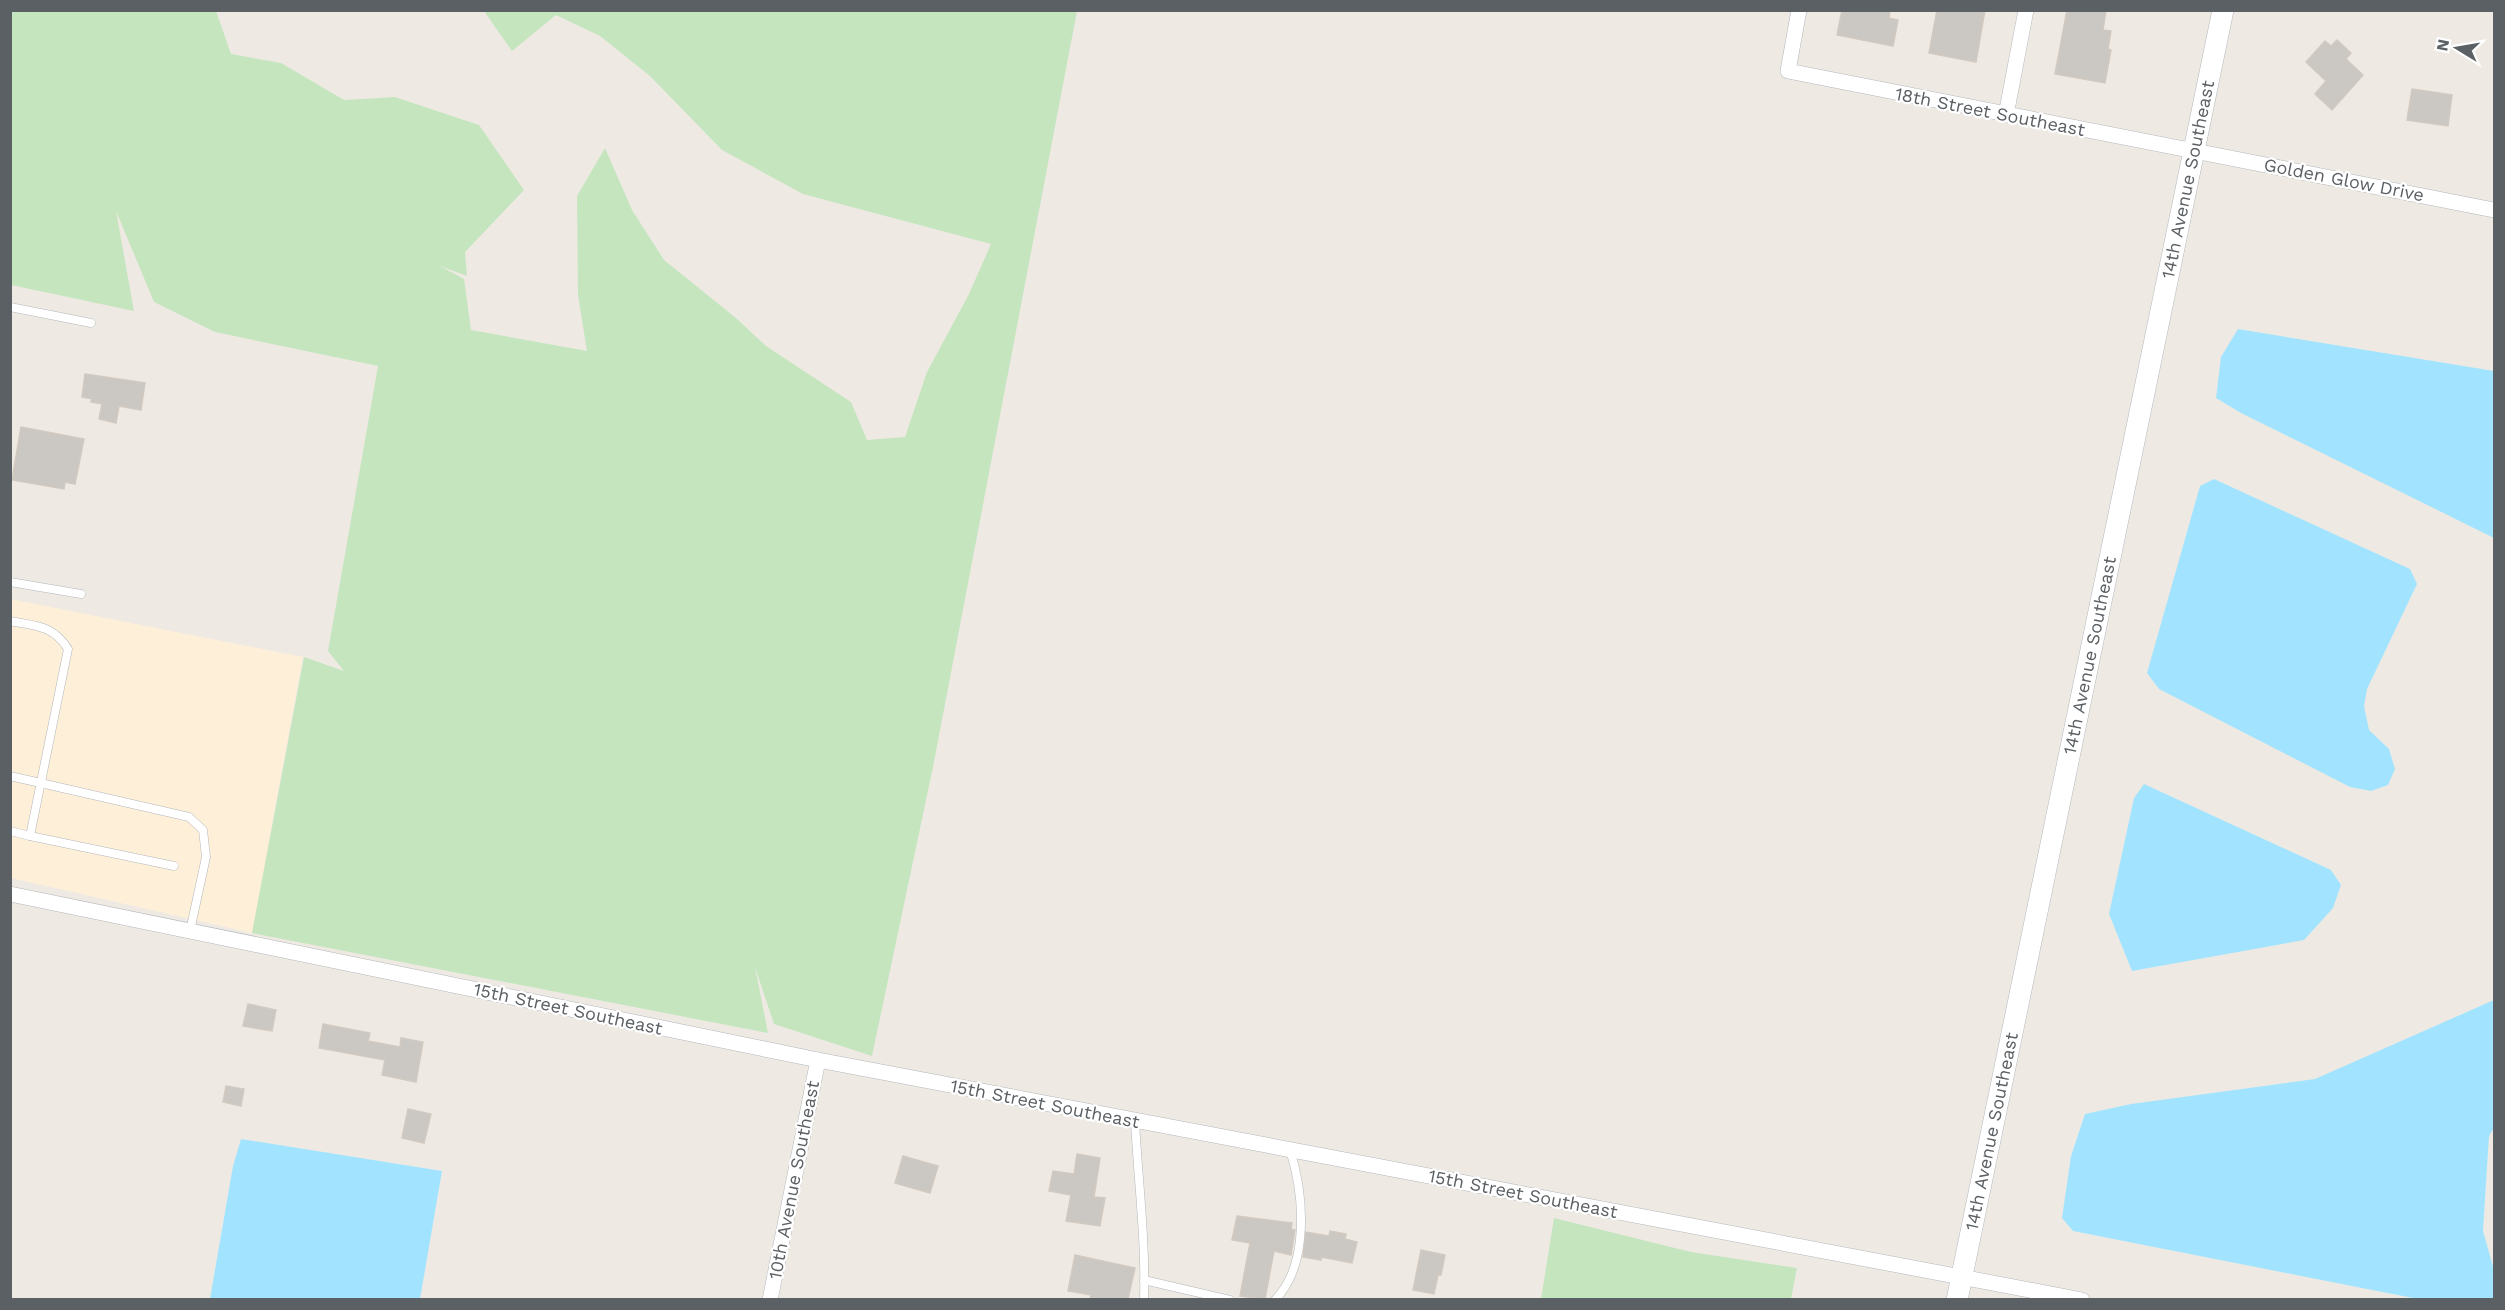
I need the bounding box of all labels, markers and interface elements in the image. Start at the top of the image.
north arrow [2427,18,2487,78]
text: N [2432,38,2453,53]
street label: 14th Avenue Southeast [2157,78,2218,280]
street label: 18th Street Southeast [1893,83,2087,140]
street label: Golden Glow Drive [2262,154,2426,205]
street label: 14th Avenue Southeast [2059,554,2120,756]
street label: 15th Street Southeast [472,978,665,1039]
street label: 14th Avenue Southeast [1961,1030,2022,1232]
street label: 15th Street Southeast [949,1075,1142,1132]
street label: 10th Avenue Southeast [764,1078,823,1281]
street label: 15th Street Southeast [1427,1165,1620,1222]

